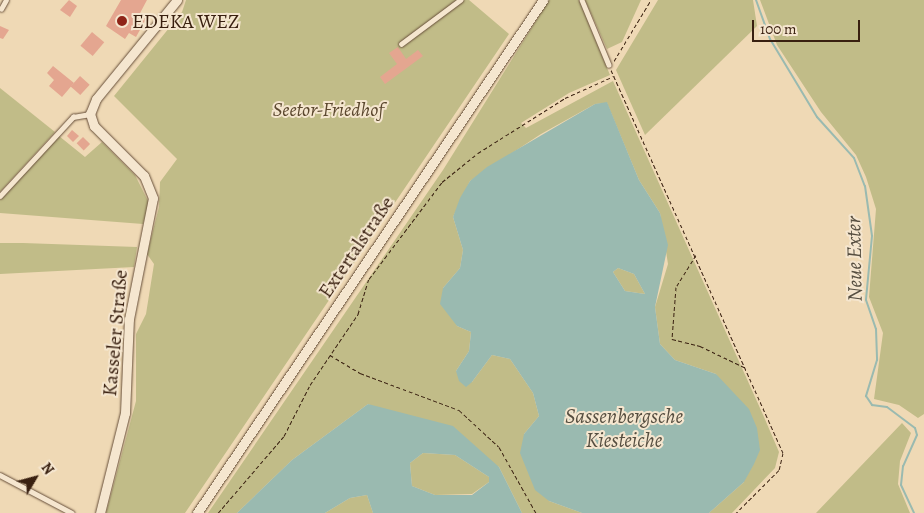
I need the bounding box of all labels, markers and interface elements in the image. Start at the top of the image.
place label: EDEKA WEZ [132,9,239,33]
scale bar [754,10,862,42]
marker: EDEKA WEZ [116,15,128,27]
text: 100 m [760,19,797,39]
park label: Seetor-Friedhof [273,97,383,121]
street label: Extertalstraße [313,192,399,302]
water label: Neue Exter [841,216,867,302]
street label: Kasseler Straße [98,269,132,397]
water label: Sassenbergsche Kiesteiche [565,403,683,453]
north arrow [10,453,60,503]
text: N [37,459,58,478]

